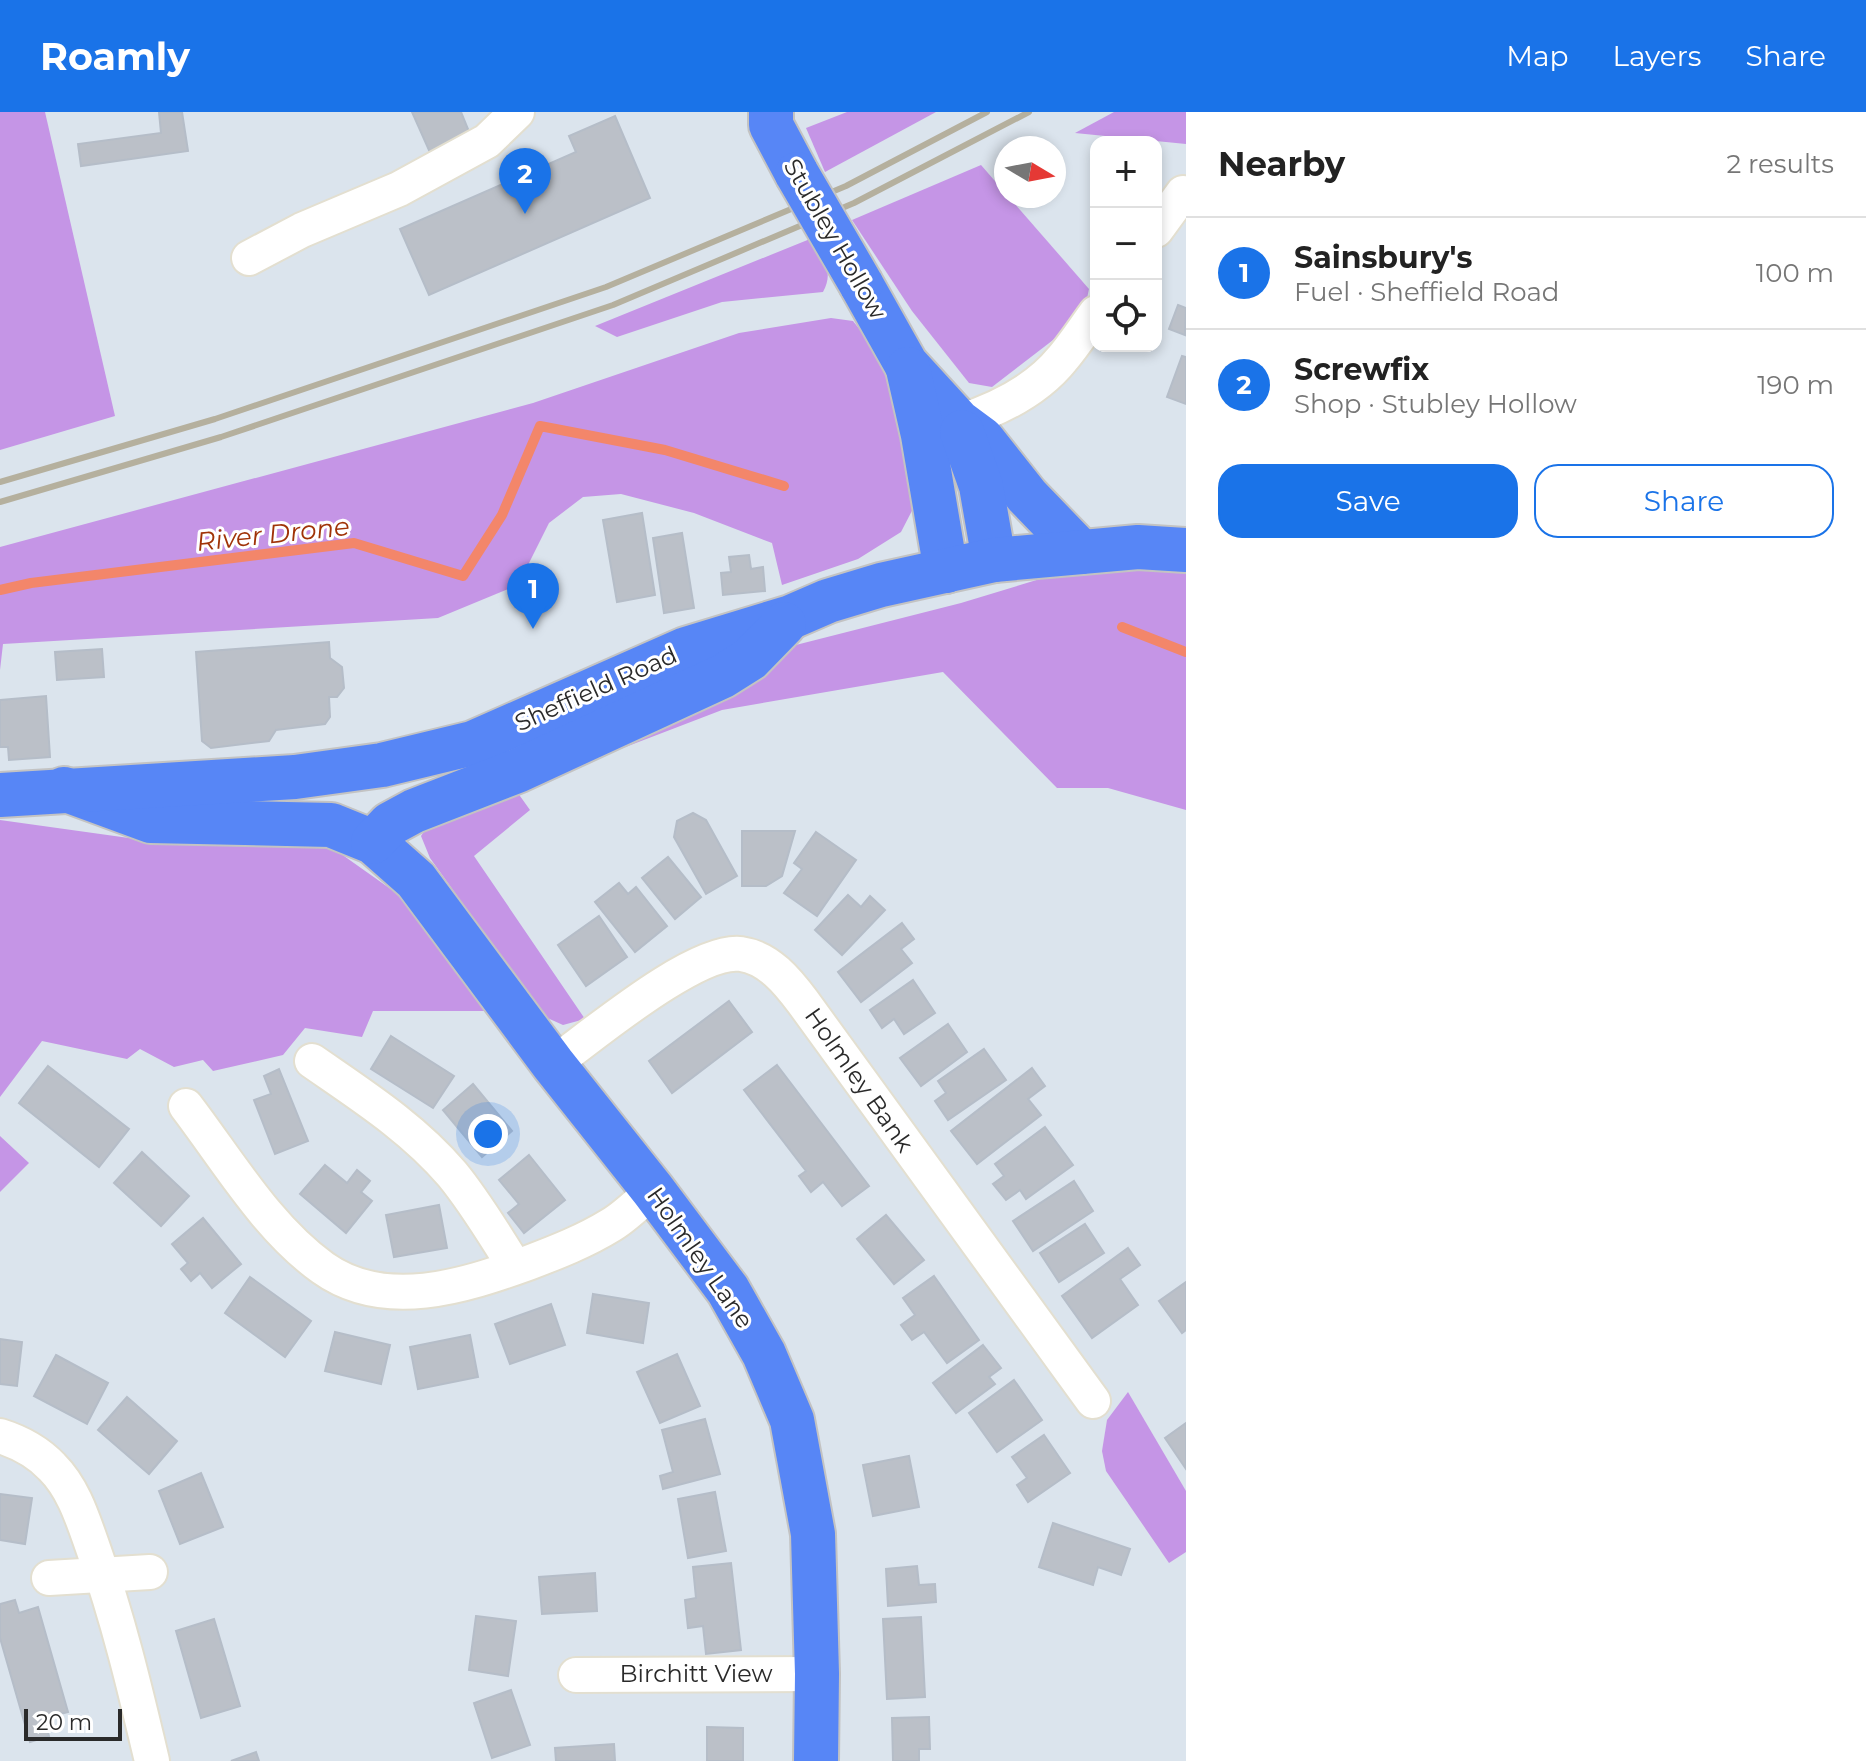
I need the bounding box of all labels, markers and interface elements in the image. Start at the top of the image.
text: Roamly [40,33,190,80]
text: Map [1506,39,1569,73]
text: Layers [1613,39,1702,73]
text: Share [1746,39,1826,73]
north arrow [994,136,1066,208]
map controls [1090,136,1162,352]
button: + [1090,136,1162,208]
text: Nearby [1218,143,1345,185]
pin: 2 [499,148,551,214]
text: 2 results [1726,148,1834,180]
street label: Stubley Hollow [778,153,893,324]
button: − [1090,208,1162,280]
text: Sainsbury's [1294,239,1472,276]
text: 1 [1239,257,1249,289]
text: 100 m [1756,257,1834,289]
text: Fuel · Sheffield Road [1294,276,1559,308]
button: locate [1090,280,1162,352]
text: Screwfix [1294,351,1429,388]
text: 2 [1236,369,1252,401]
text: 190 m [1757,369,1834,401]
text: Shop · Stubley Hollow [1294,388,1577,420]
button: Save [1218,464,1518,538]
button: Share [1534,464,1834,538]
water label: River Drone [195,510,351,558]
pin: 1 [507,563,559,629]
street label: Sheffield Road [510,640,681,737]
street label: Holmley Bank [799,1002,920,1158]
your location [468,1114,508,1154]
street label: Holmley Lane [641,1182,760,1334]
street label: Birchitt View [619,1659,773,1688]
scale bar [24,1705,122,1741]
text: 20 m [36,1709,92,1736]

